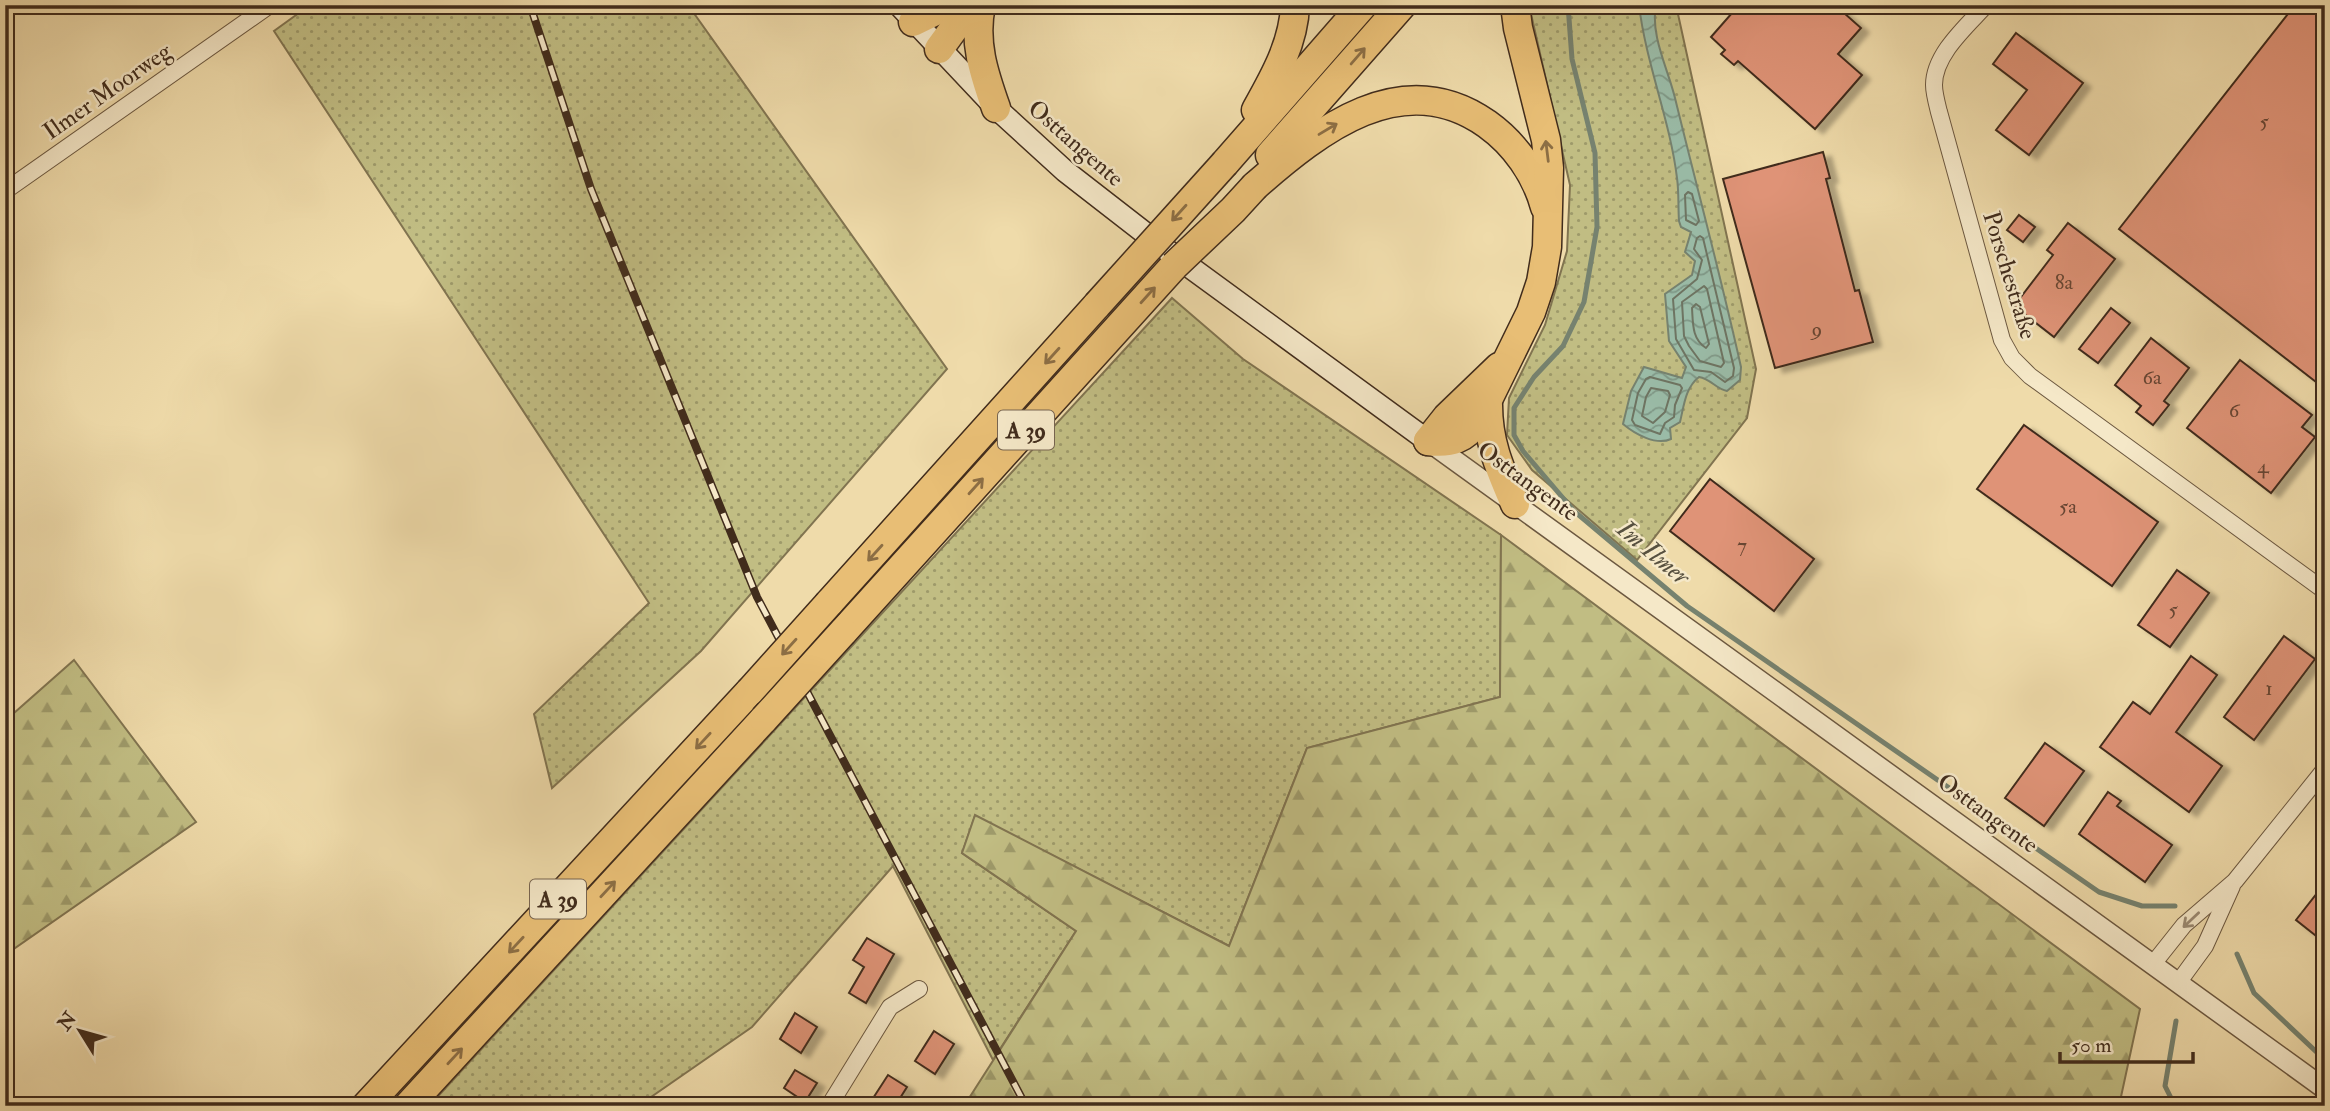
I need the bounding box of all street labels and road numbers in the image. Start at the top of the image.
street label: Ilmer Moorweg [37,35,178,147]
street label: Osttangente [1021,93,1130,194]
street label: Porschestraße [1975,207,2044,343]
road number: A 39 [998,410,1054,450]
street label: Osttangente [1471,434,1584,528]
street label: Osttangente [1931,766,2044,860]
road number: A 39 [530,879,586,918]

